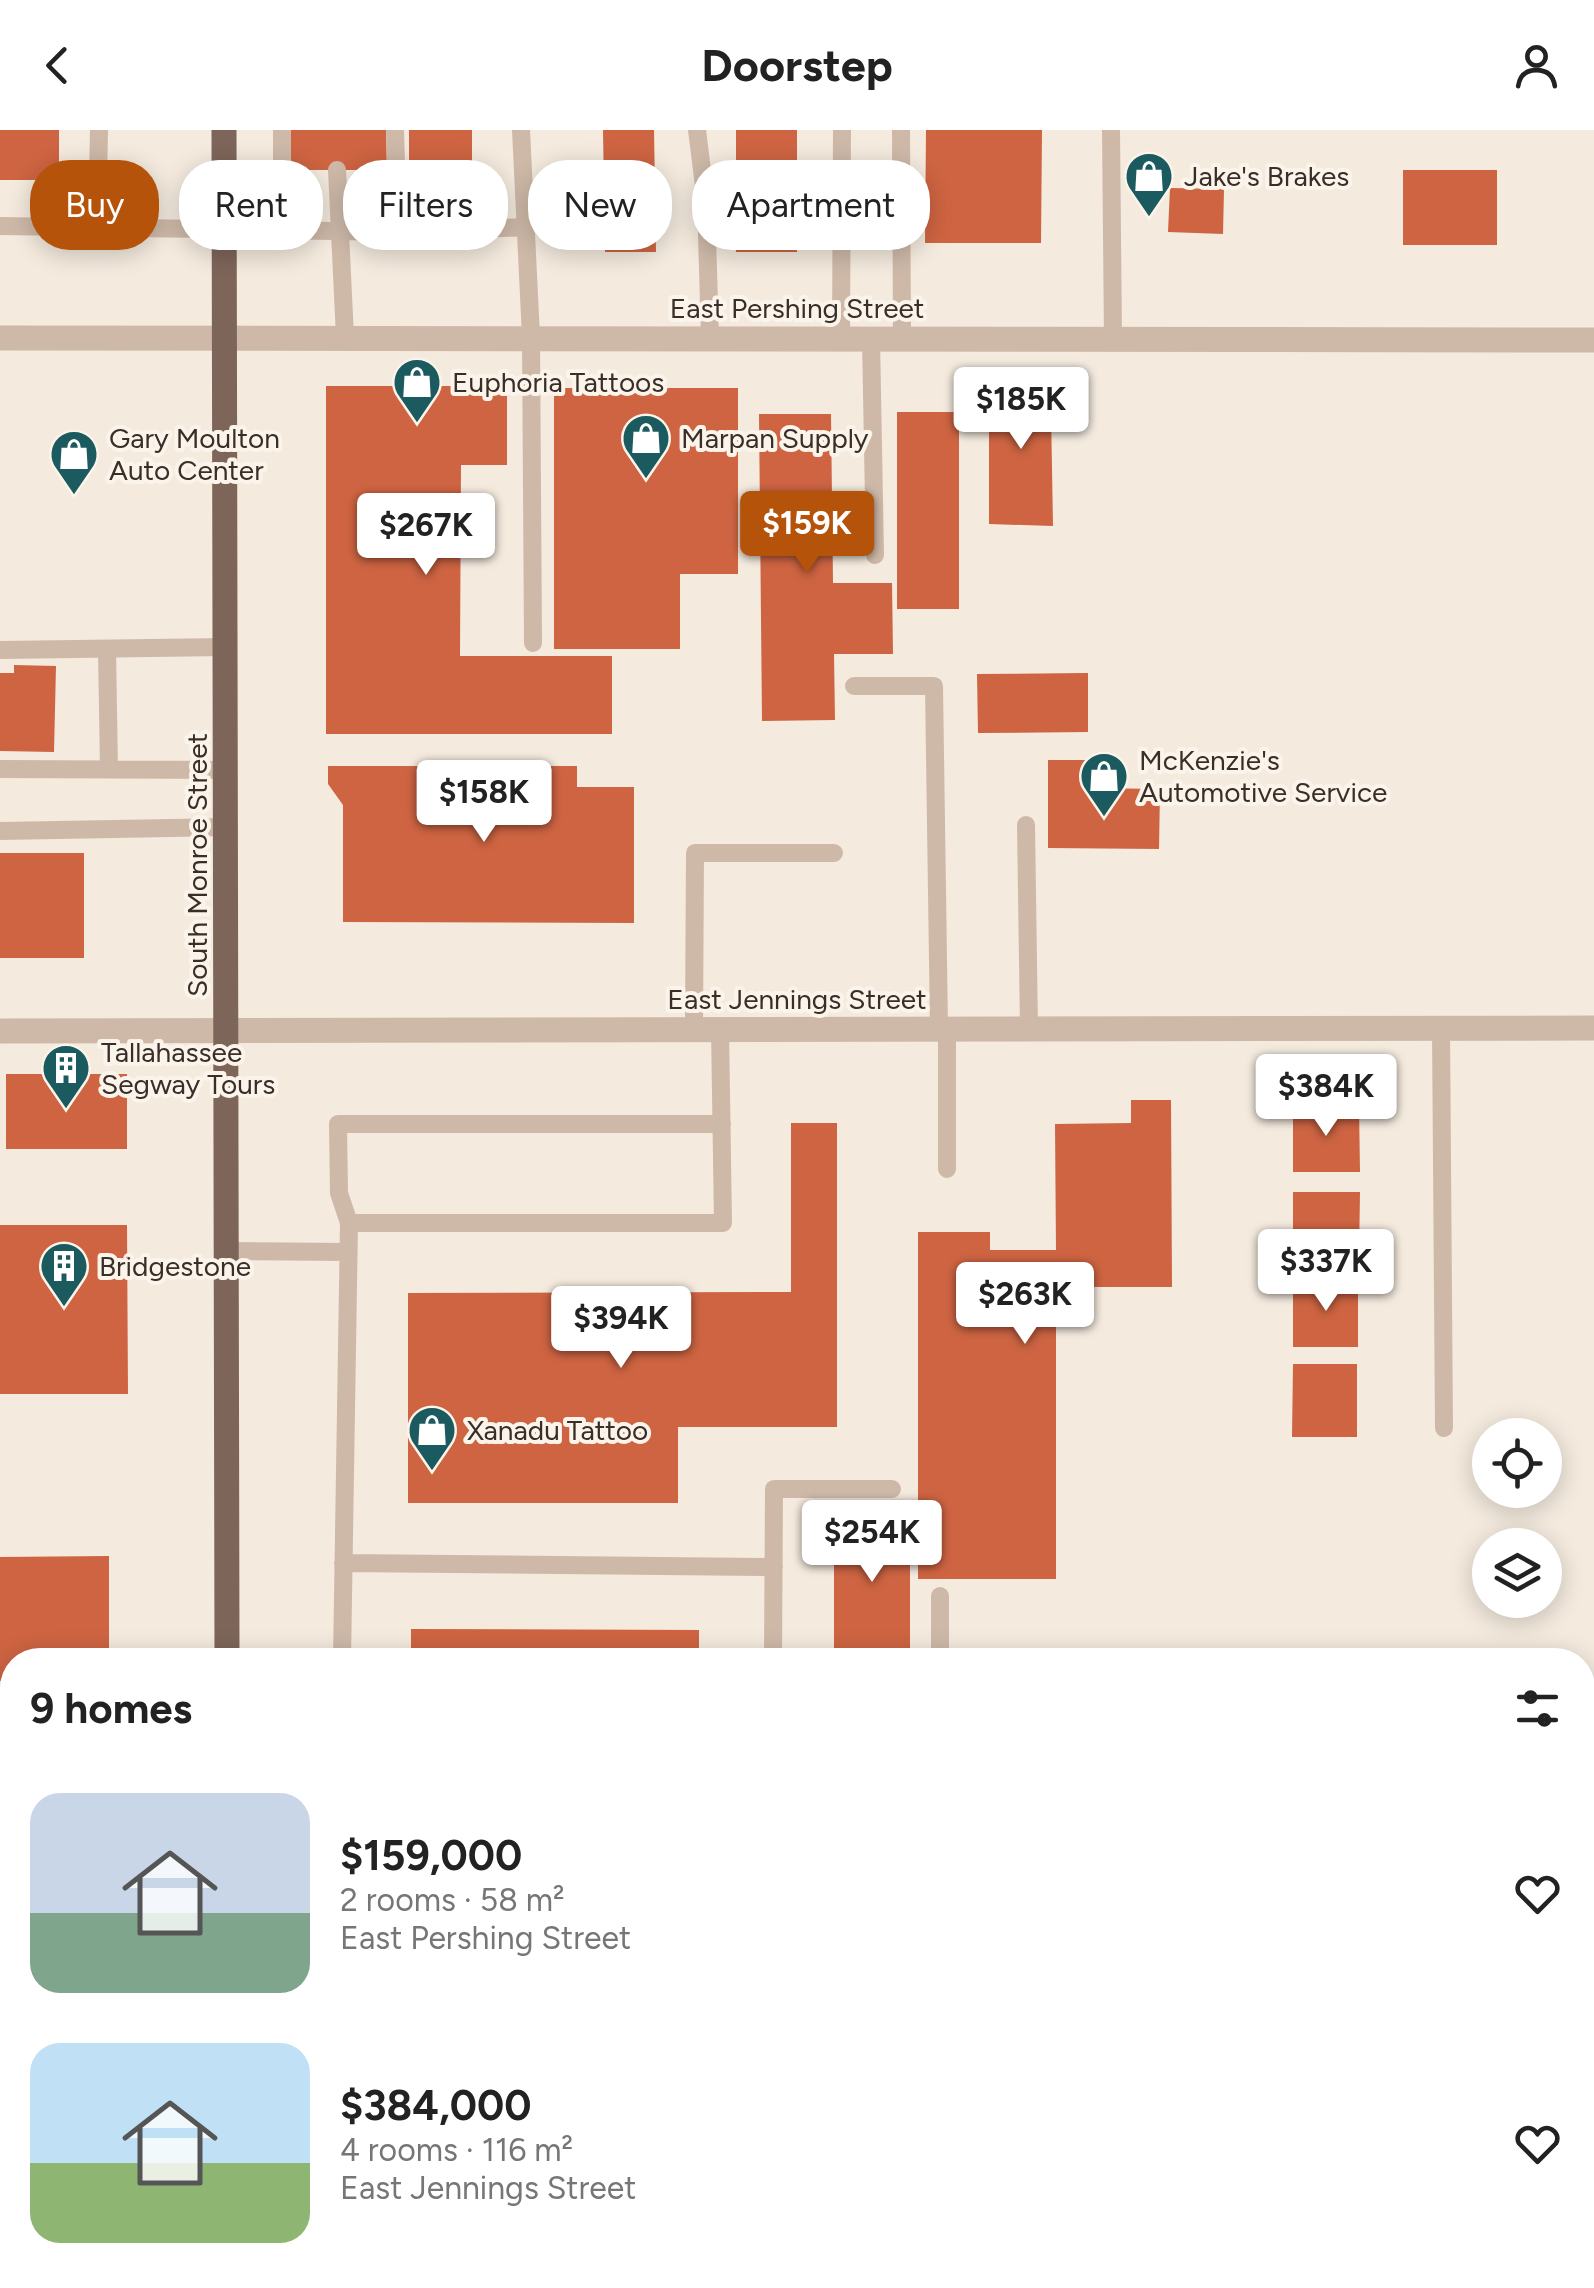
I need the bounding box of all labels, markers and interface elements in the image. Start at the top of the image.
icon: back [30,38,85,93]
text: Doorstep [701,38,893,92]
icon: person [1509,38,1564,93]
shop icon: Jake's Brakes [1123,150,1175,218]
place label: Jake's Brakes [1184,159,1349,193]
chip: Buy [30,160,159,250]
chip: Rent [179,160,323,250]
chip: Filters [343,160,508,250]
chip: New [528,160,672,250]
chip: Apartment [692,160,930,250]
street label: East Pershing Street [670,291,924,325]
shop icon: Euphoria Tattoos [391,356,443,424]
place label: Euphoria Tattoos [452,365,664,399]
pin: $185K [951,367,1091,452]
text: $185K [976,380,1066,418]
shop icon: Marpan Supply [620,412,672,480]
place label: Gary Moulton Auto Center [109,421,280,487]
place label: Marpan Supply [681,421,869,455]
shop icon: Gary Moulton Auto Center [48,428,100,496]
pin: $159K [737,491,877,576]
pin: $267K [356,493,496,578]
text: $159K [762,504,852,542]
text: $267K [379,506,473,544]
street label: South Monroe Street [180,733,214,997]
place label: McKenzie's Automotive Service [1139,743,1387,809]
shop icon: McKenzie's Automotive Service [1078,750,1130,818]
pin: $158K [414,760,554,845]
text: $158K [439,773,529,811]
street label: East Jennings Street [667,982,927,1016]
place label: Tallahassee Segway Tours [101,1035,275,1101]
building icon: Tallahassee Segway Tours [40,1042,92,1110]
pin: $384K [1256,1054,1396,1139]
text: $384K [1278,1067,1374,1105]
pin: $337K [1256,1229,1396,1314]
building icon: Bridgestone [38,1240,90,1308]
text: $337K [1280,1242,1372,1280]
place label: Bridgestone [99,1249,251,1283]
pin: $263K [955,1262,1095,1347]
text: $263K [978,1275,1072,1313]
pin: $394K [551,1286,691,1371]
text: $394K [573,1299,669,1337]
shop icon: Xanadu Tattoo [406,1404,458,1472]
place label: Xanadu Tattoo [467,1413,648,1447]
map controls [1472,1418,1562,1618]
button: locate [1472,1418,1562,1508]
pin: $254K [802,1500,942,1585]
text: $254K [824,1513,920,1551]
button: layers [1472,1528,1562,1618]
icon: filters [1510,1681,1565,1736]
text: 9 homes [30,1683,192,1734]
text: $159,000 [340,1830,522,1881]
icon: home [110,1833,230,1953]
icon: heart [1510,1866,1565,1921]
text: 2 rooms · 58 m² [340,1881,565,1919]
text: East Pershing Street [340,1919,631,1957]
text: $384,000 [340,2080,531,2131]
icon: home [110,2083,230,2203]
icon: heart [1510,2116,1565,2171]
text: 4 rooms · 116 m² [340,2131,573,2169]
text: East Jennings Street [340,2169,636,2207]

